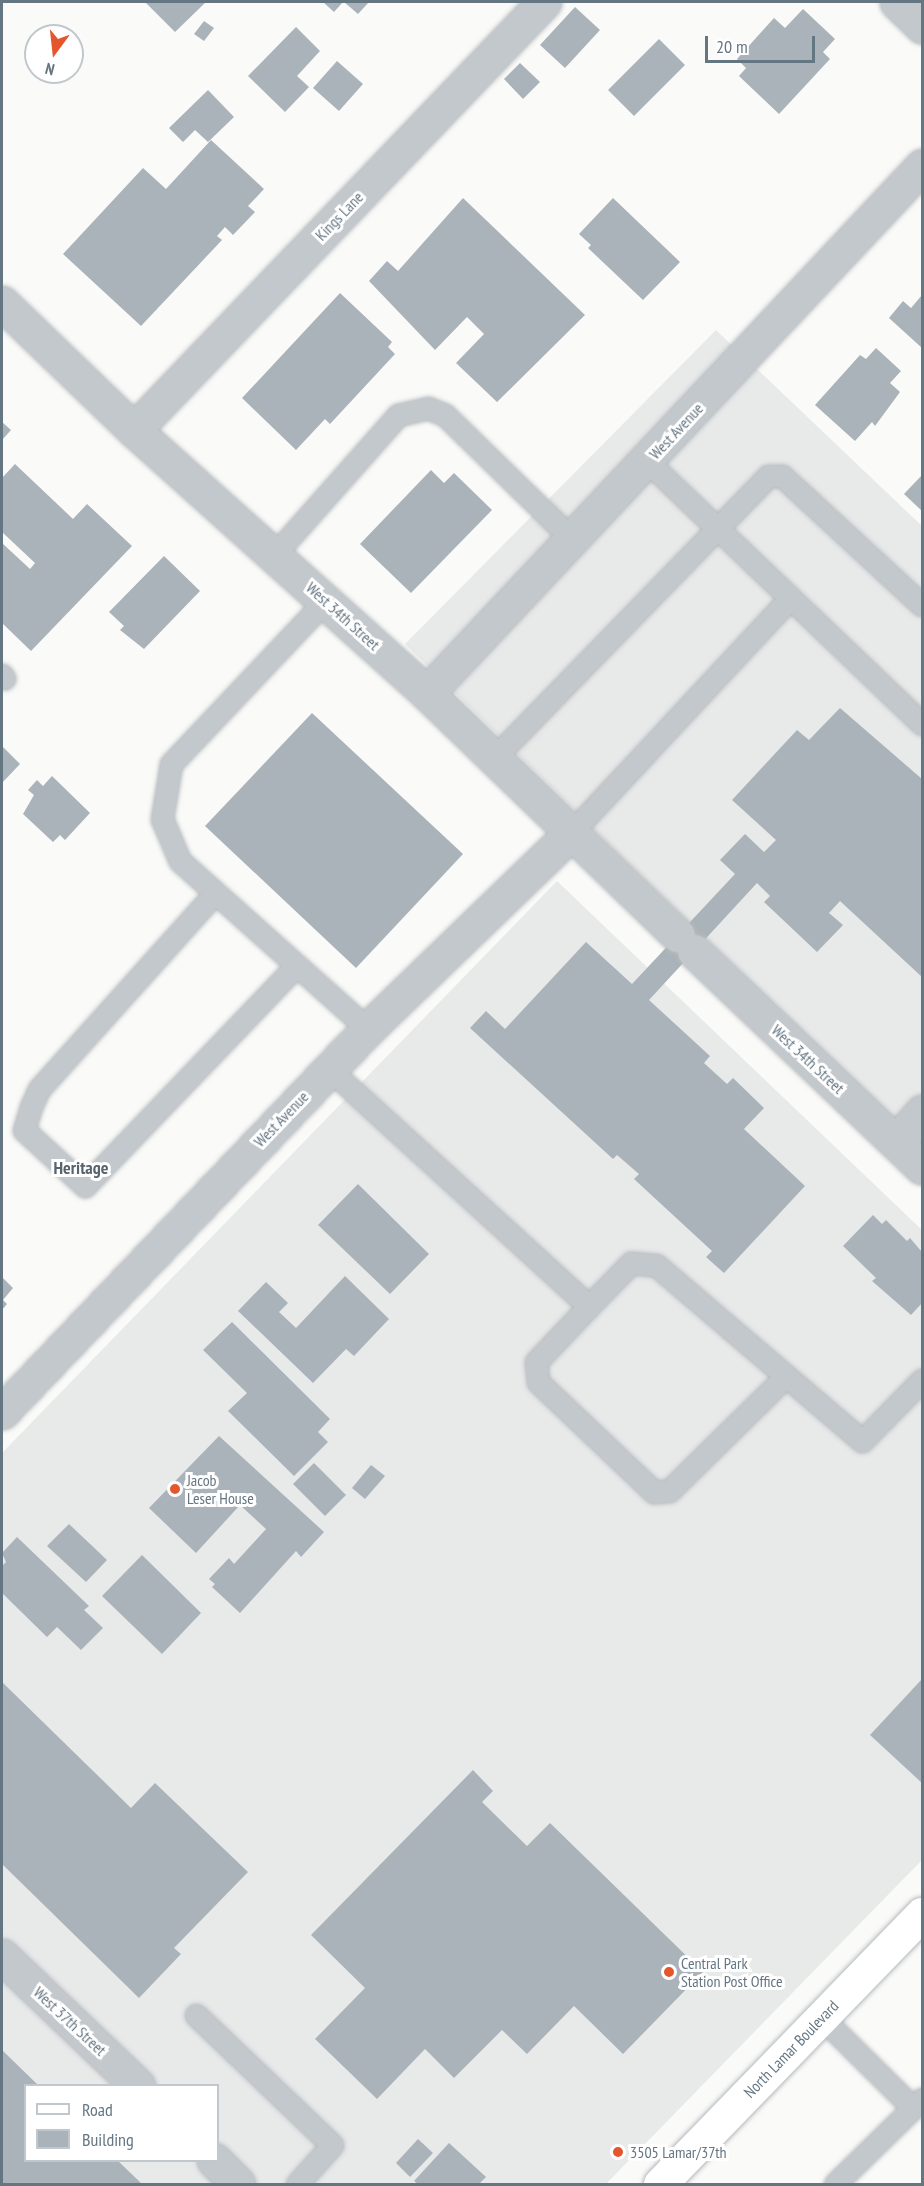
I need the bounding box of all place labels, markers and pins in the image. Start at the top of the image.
place label: Jacob Leser House [187,1470,254,1508]
marker: Jacob Leser House [168,1482,182,1496]
place label: Central Park Station Post Office [681,1953,783,1991]
marker: Central Park Station Post Office [662,1965,676,1979]
place label: 3505 Lamar/37th [630,2142,727,2162]
marker: 3505 Lamar/37th [611,2145,625,2159]

